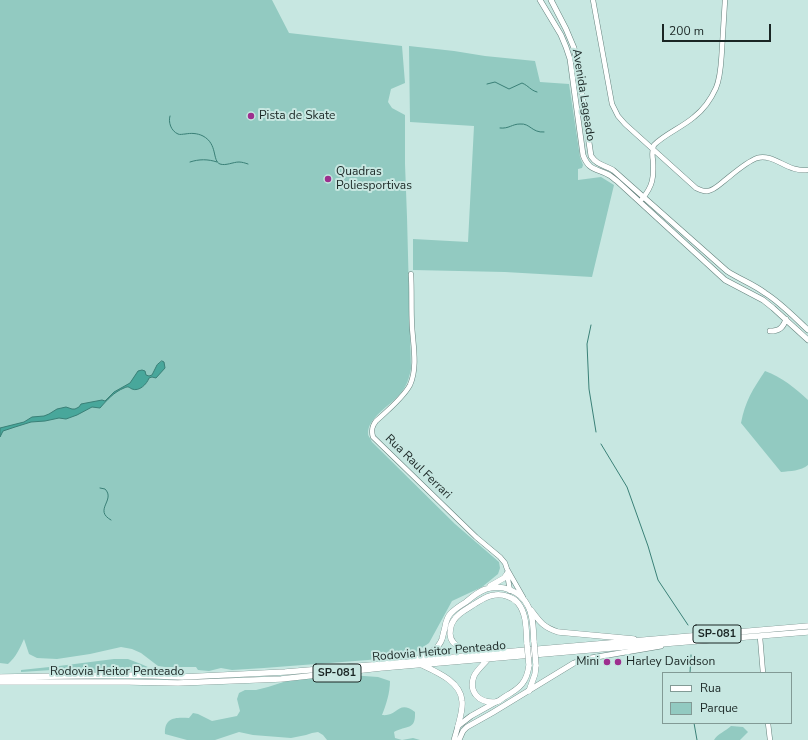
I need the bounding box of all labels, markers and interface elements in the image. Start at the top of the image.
scale bar [664,16,773,42]
text: 200 m [669,23,704,39]
street label: Avenida Lageado [569,48,597,142]
place label: Pista de Skate [259,109,335,123]
marker: Pista de Skate [246,111,256,121]
place label: Quadras Poliesportivas [336,165,412,193]
marker: Quadras Poliesportivas [323,174,333,184]
street label: Rua Raul Ferrari [382,432,454,502]
road number: SP-081 [693,625,741,643]
street label: Rodovia Heitor Penteado [372,639,506,665]
place label: Mini [576,655,599,669]
place label: Harley Davidson [626,655,715,669]
marker: Mini [602,657,612,667]
marker: Harley Davidson [613,657,623,667]
road number: SP-081 [313,664,361,682]
street label: Rodovia Heitor Penteado [50,665,184,679]
legend [662,672,792,724]
text: Rua [700,680,721,696]
text: Parque [700,700,738,716]

